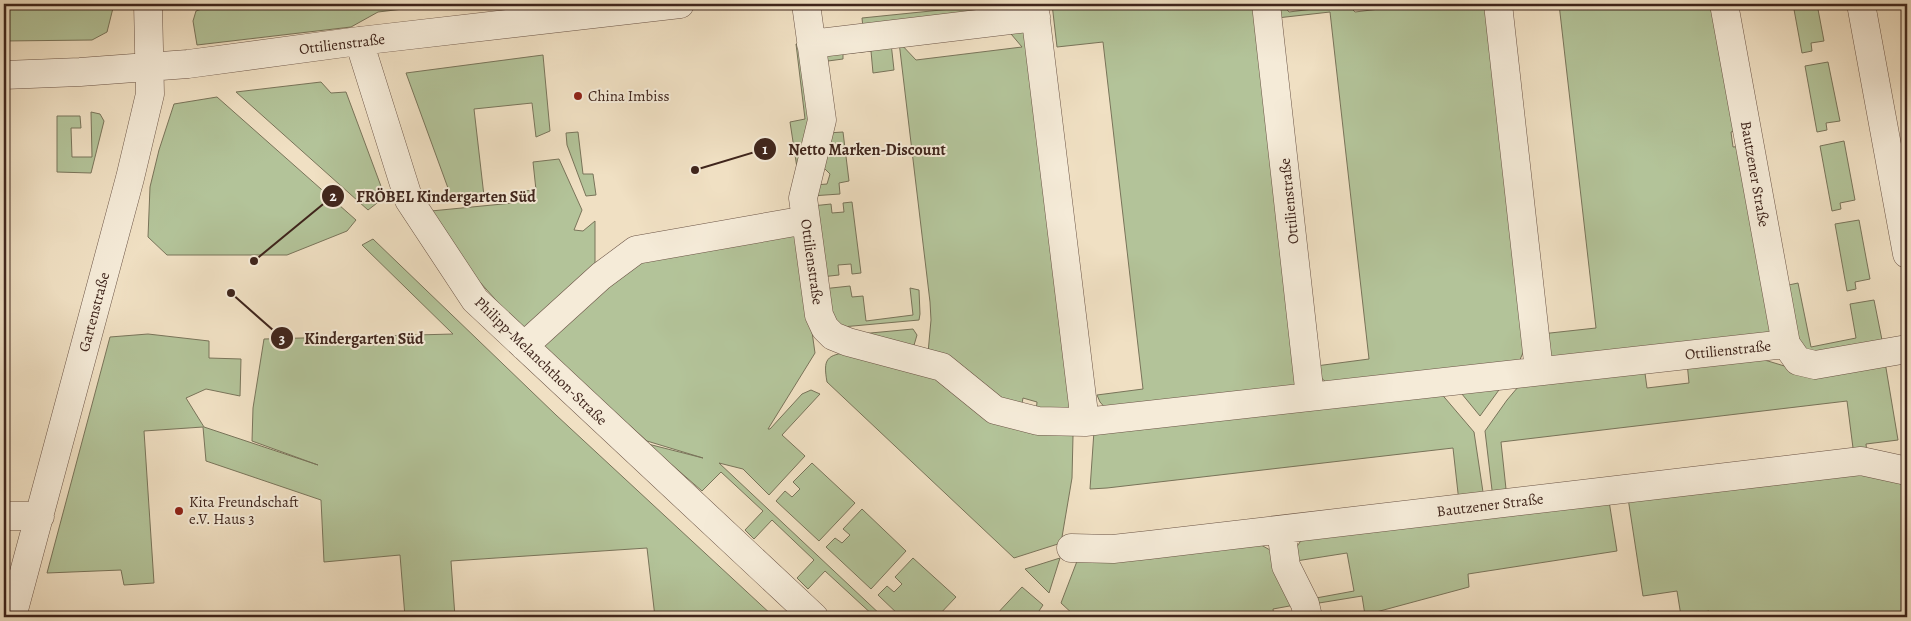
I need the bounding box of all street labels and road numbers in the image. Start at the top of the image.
street label: Ottilienstraße [298,29,386,59]
street label: Bautzener Straße [1736,119,1774,229]
street label: Ottilienstraße [1275,157,1303,245]
street label: Ottilienstraße [796,218,828,306]
street label: Gartenstraße [74,270,114,354]
street label: Philipp-Melanchthon-Straße [470,292,612,430]
street label: Ottilienstraße [1684,336,1772,364]
street label: Bautzener Straße [1436,488,1545,521]

